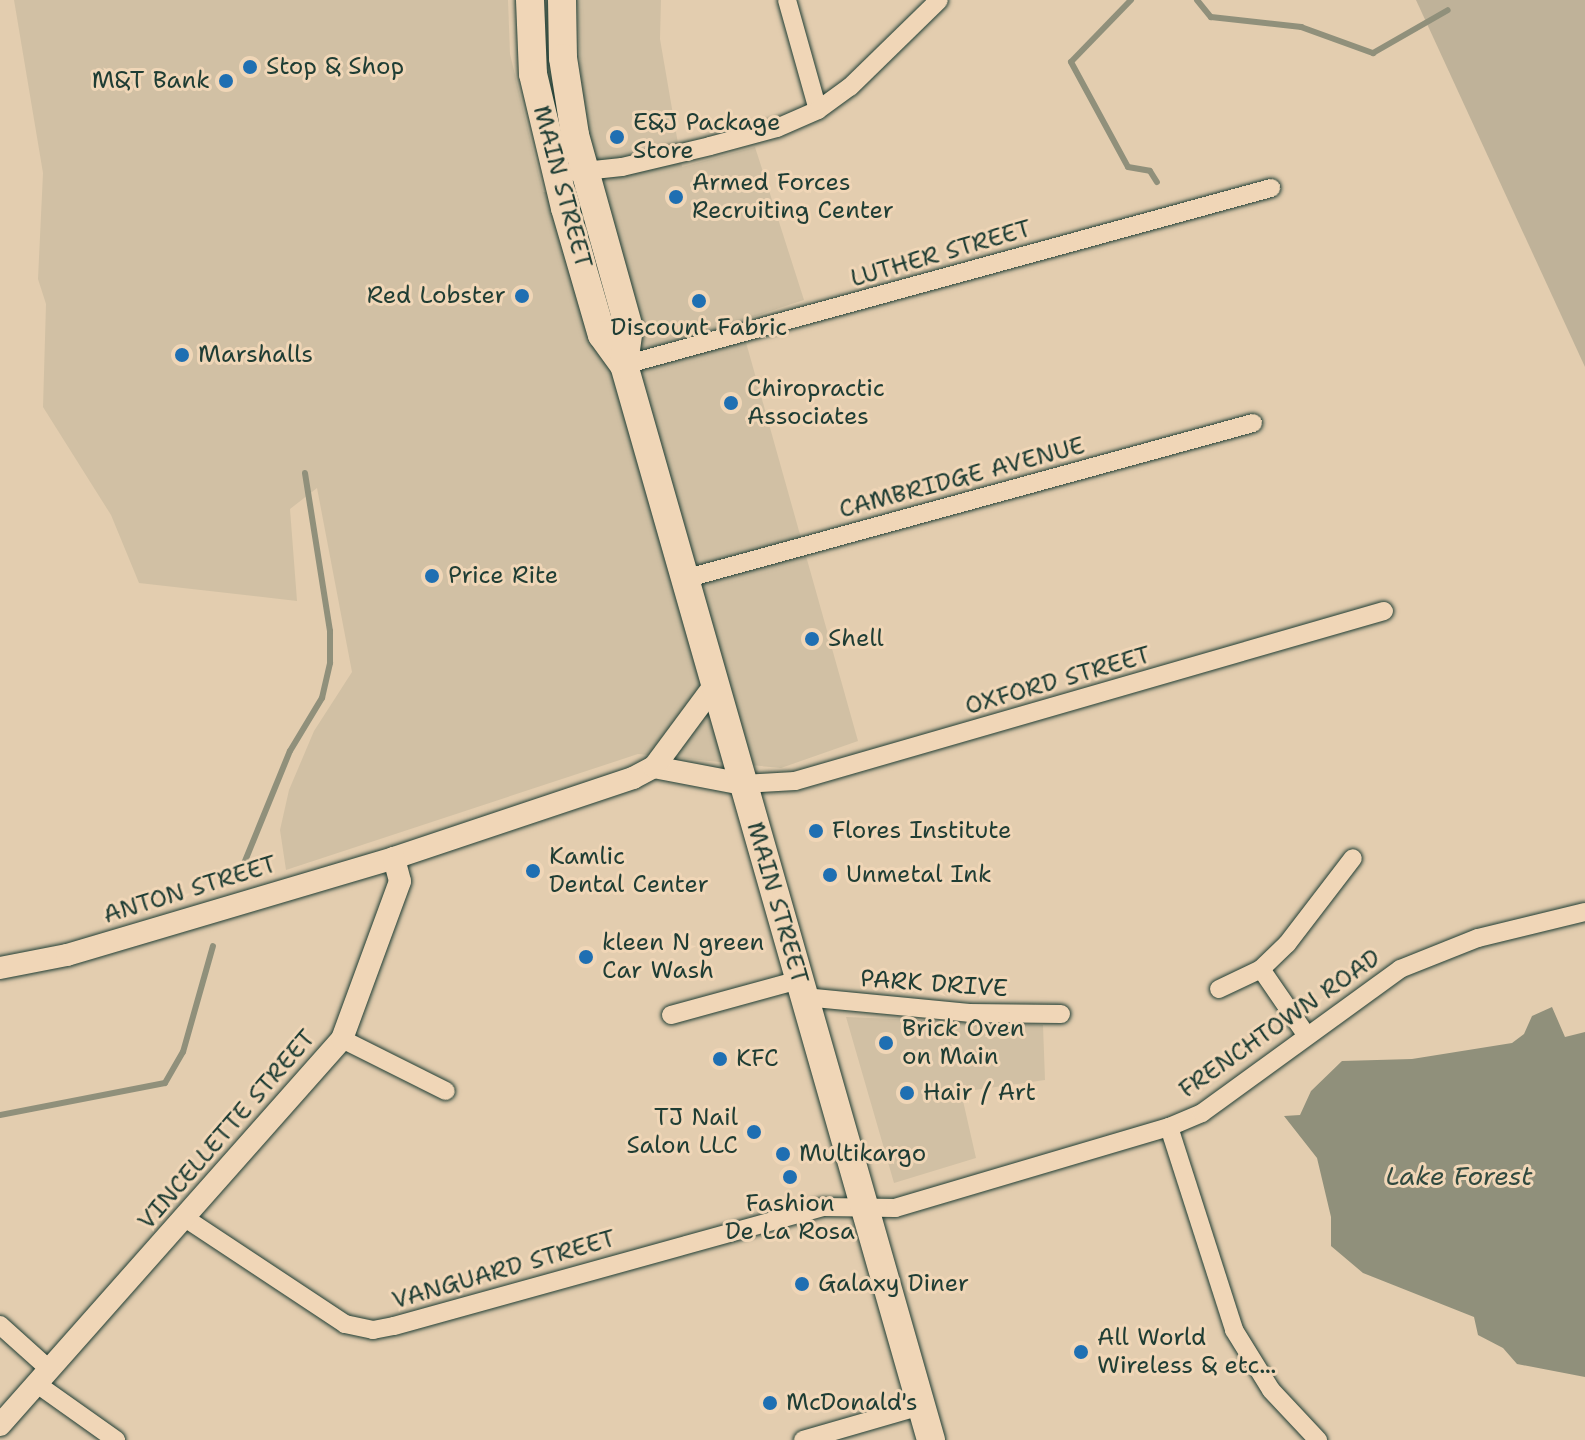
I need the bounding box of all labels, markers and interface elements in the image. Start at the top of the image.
place label: Stop & Shop [266,53,404,81]
marker: Stop & Shop [241,58,259,76]
place label: M&T Bank [92,67,210,95]
marker: M&T Bank [217,72,235,90]
street label: MAIN STREET [526,103,598,271]
place label: E&J Package Store [633,109,781,165]
marker: E&J Package Store [608,128,626,146]
place label: Armed Forces Recruiting Center [692,169,894,225]
marker: Armed Forces Recruiting Center [667,188,685,206]
street label: LUTHER STREET [847,214,1035,294]
place label: Red Lobster [367,282,506,310]
marker: Red Lobster [513,287,531,305]
marker: Discount Fabric [690,292,708,310]
place label: Discount Fabric [611,314,787,342]
place label: Marshalls [198,341,313,369]
marker: Marshalls [173,346,191,364]
place label: Chiropractic Associates [747,375,885,431]
marker: Chiropractic Associates [722,394,740,412]
street label: CAMBRIDGE AVENUE [836,431,1088,525]
place label: Price Rite [448,562,558,590]
marker: Price Rite [423,567,441,585]
place label: Shell [828,625,884,653]
marker: Shell [803,630,821,648]
street label: OXFORD STREET [962,641,1154,721]
place label: Flores Institute [832,817,1012,845]
street label: MAIN STREET [740,819,814,987]
marker: Flores Institute [807,822,825,840]
place label: Kamlic Dental Center [549,843,709,899]
street label: ANTON STREET [100,850,280,930]
place label: Unmetal Ink [846,861,992,889]
marker: Kamlic Dental Center [524,862,542,880]
marker: Unmetal Ink [821,866,839,884]
place label: kleen N green Car Wash [602,929,764,985]
street label: FRENCHTOWN ROAD [1174,944,1386,1104]
marker: kleen N green Car Wash [577,948,595,966]
street label: PARK DRIVE [859,964,1009,1004]
place label: Brick Oven on Main [902,1015,1025,1071]
street label: VINCELLETTE STREET [132,1024,322,1236]
marker: Brick Oven on Main [877,1034,895,1052]
place label: KFC [736,1045,779,1073]
marker: KFC [711,1050,729,1068]
place label: Hair / Art [923,1079,1036,1107]
marker: Hair / Art [898,1084,916,1102]
place label: TJ Nail Salon LLC [626,1104,738,1160]
marker: TJ Nail Salon LLC [745,1123,763,1141]
place label: Multikargo [799,1140,926,1168]
marker: Multikargo [774,1145,792,1163]
water label: Lake Forest [1385,1160,1533,1192]
marker: Fashion De La Rosa [781,1168,799,1186]
place label: Fashion De La Rosa [725,1190,855,1246]
street label: VANGUARD STREET [389,1224,619,1316]
place label: Galaxy Diner [818,1270,969,1298]
marker: Galaxy Diner [793,1275,811,1293]
place label: All World Wireless & etc... [1097,1324,1277,1380]
marker: All World Wireless & etc... [1072,1343,1090,1361]
place label: McDonald's [786,1389,918,1417]
marker: McDonald's [761,1394,779,1412]

